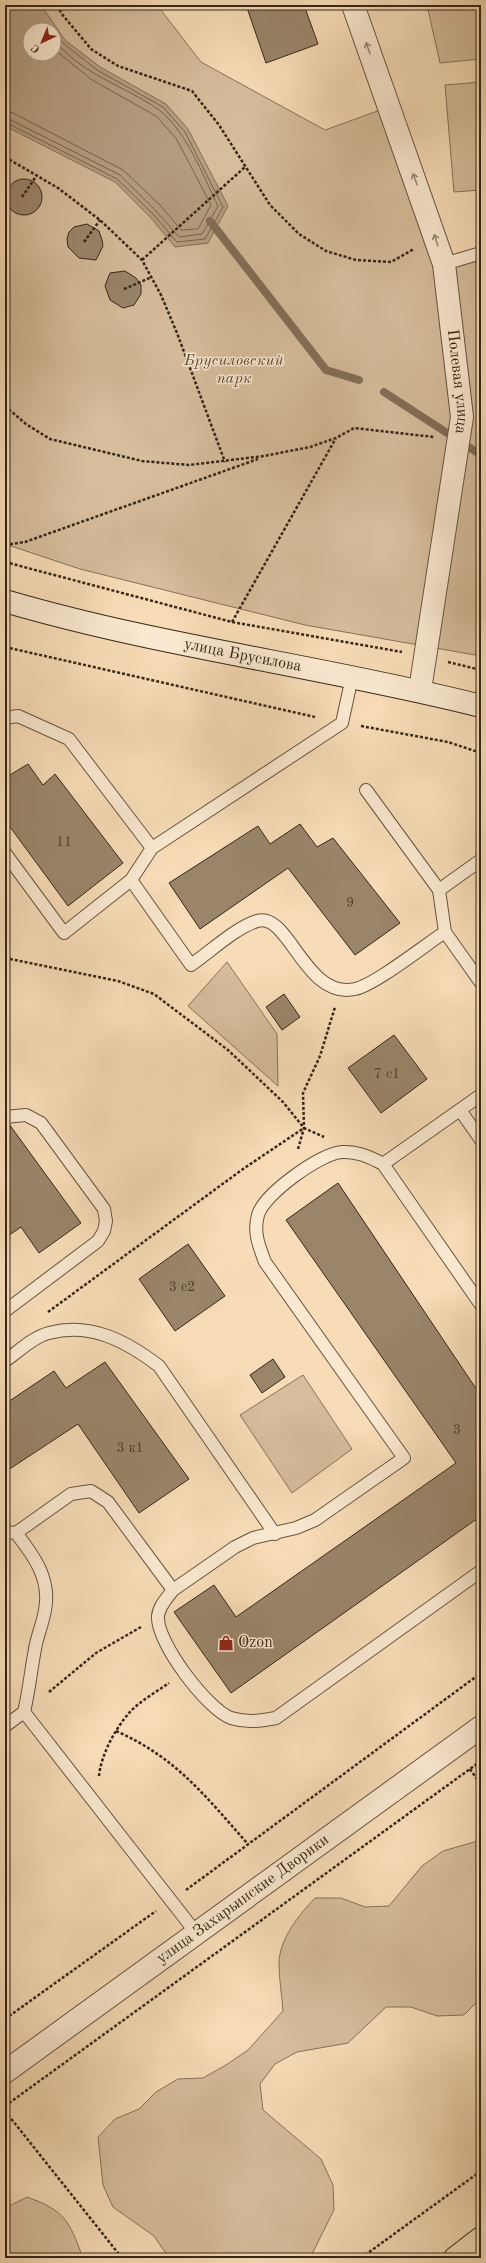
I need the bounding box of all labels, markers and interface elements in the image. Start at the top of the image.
north arrow [22,22,62,62]
text: С [30,42,43,55]
one-way arrow [364,42,371,55]
one-way arrow [410,173,418,185]
one-way arrow [432,233,439,246]
street label: Полевая улица [444,328,470,435]
park label: Брусиловский парк [183,353,284,387]
street label: улица Брусилова [182,636,303,675]
house number: 11 [56,835,72,849]
house number: 9 [346,896,354,910]
house number: 7 с1 [374,1067,400,1081]
house number: 3 с2 [169,1280,195,1294]
house number: 3 [453,1423,461,1437]
house number: 3 к1 [116,1441,144,1455]
shop icon: Ozon [217,1634,235,1652]
place label: Ozon [238,1635,273,1651]
street label: улица Захарьинские Дворики [154,1832,332,1967]

